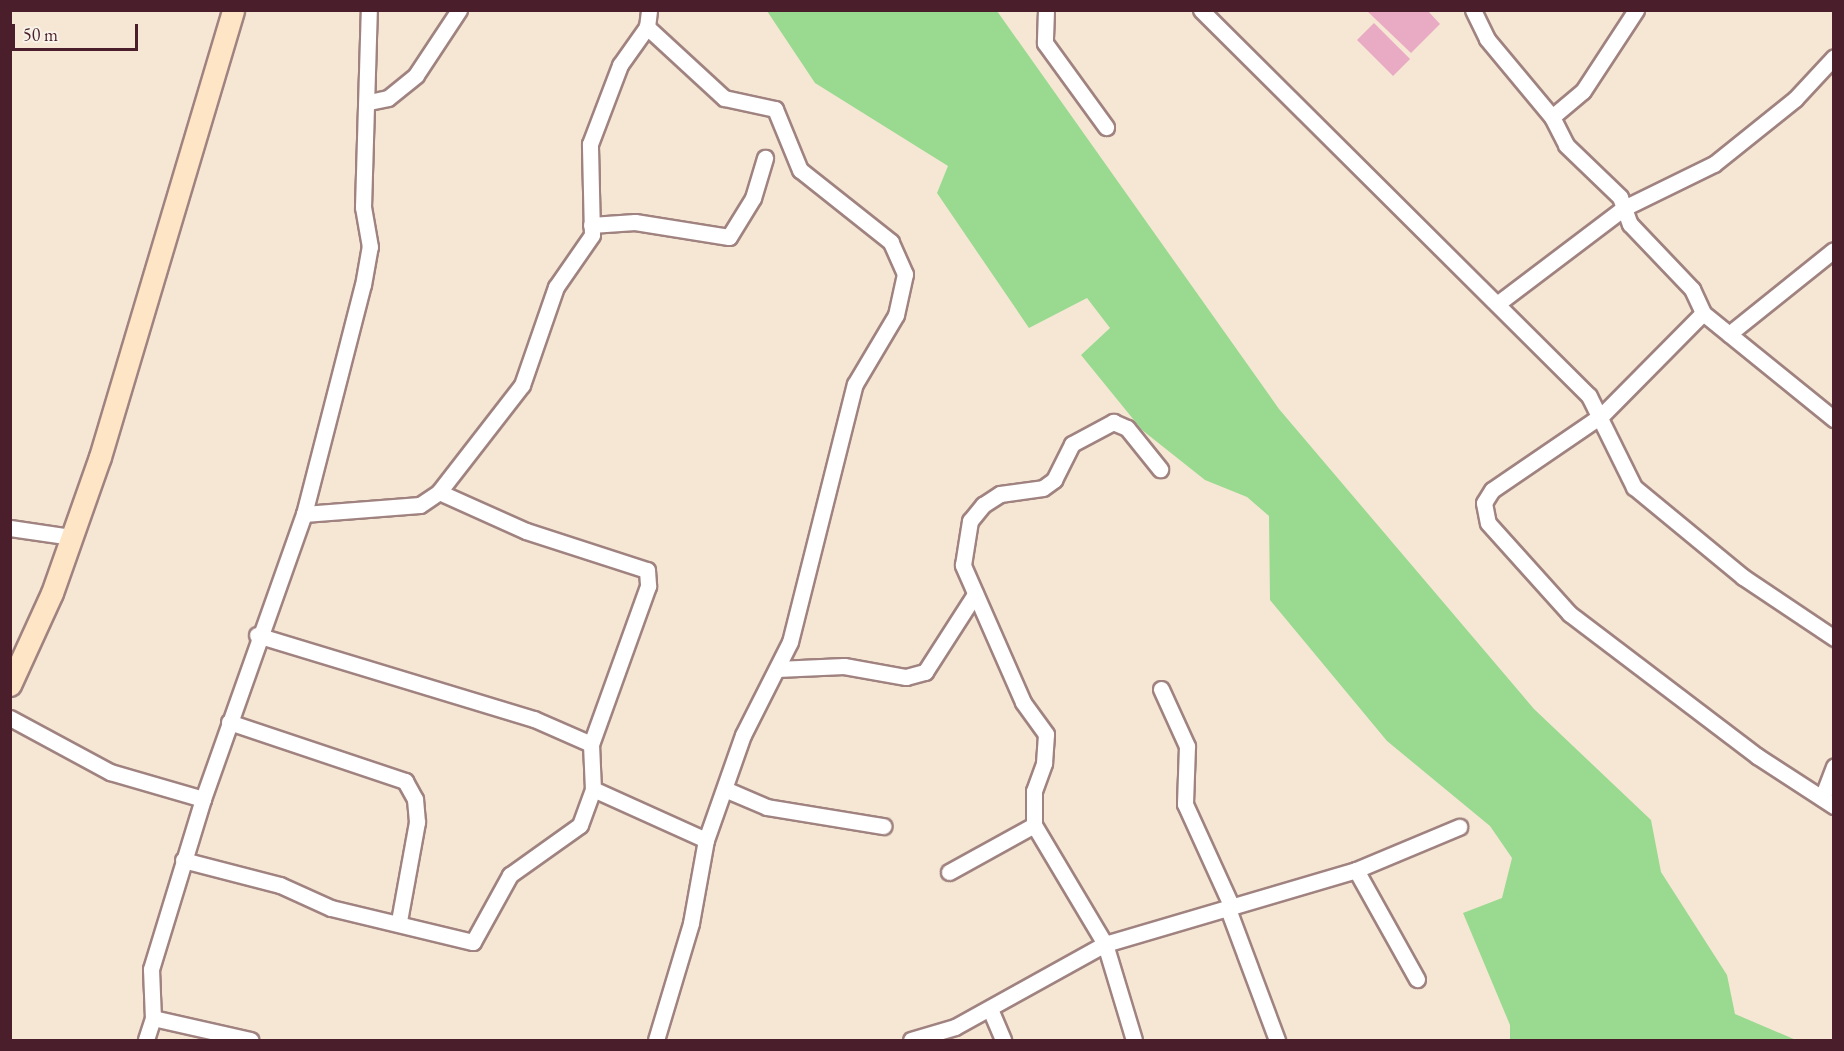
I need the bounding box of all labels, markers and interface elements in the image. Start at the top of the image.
scale bar [15,12,141,50]
text: 50 m [23,23,58,46]

